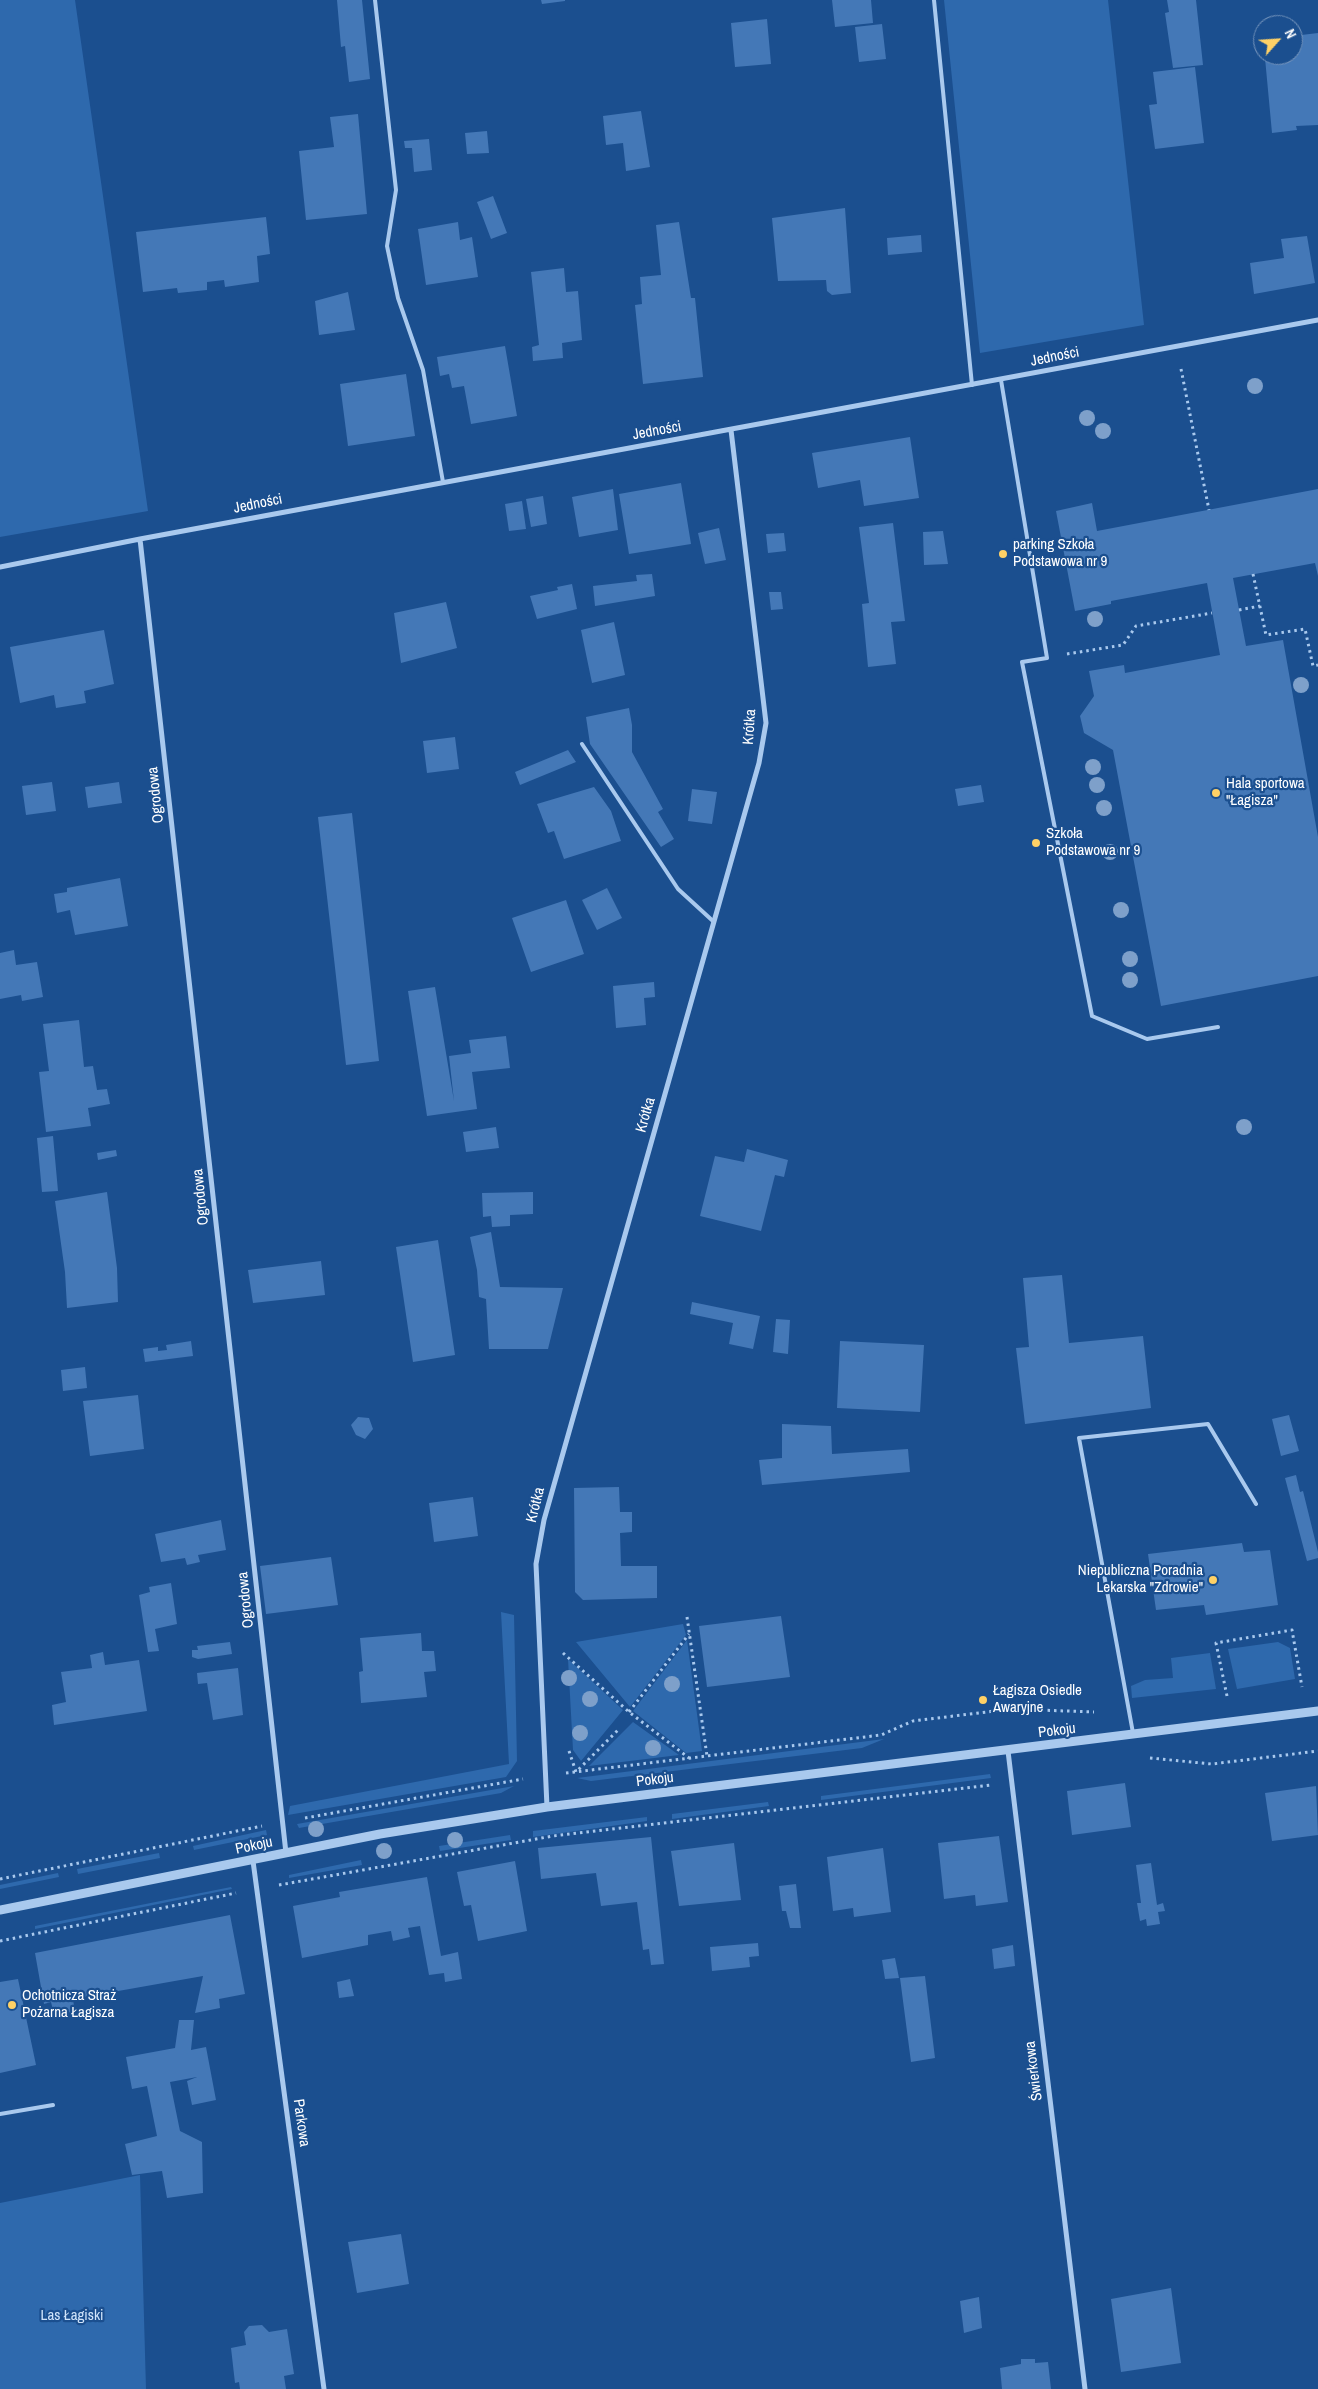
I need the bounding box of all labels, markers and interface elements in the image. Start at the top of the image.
north arrow [1253,15,1303,65]
text: N [1281,26,1300,42]
street label: Jedności [1029,343,1081,371]
street label: Jedności [631,418,683,444]
street label: Jedności [232,490,284,518]
place label: parking Szkoła Podstawowa nr 9 [1013,536,1107,571]
marker: parking Szkoła Podstawowa nr 9 [997,548,1009,560]
street label: Krótka [740,709,760,745]
street label: Ogrodowa [144,766,168,824]
place label: Hala sportowa "Łagisza" [1226,775,1305,810]
marker: Hala sportowa "Łagisza" [1210,787,1222,799]
place label: Szkoła Podstawowa nr 9 [1046,825,1140,860]
marker: Szkoła Podstawowa nr 9 [1030,837,1042,849]
street label: Krótka [632,1095,660,1135]
street label: Ogrodowa [189,1168,213,1226]
street label: Krótka [523,1486,549,1524]
place label: Niepubliczna Poradnia Lekarska "Zdrowie" [1078,1562,1203,1597]
street label: Ogrodowa [234,1571,258,1629]
marker: Niepubliczna Poradnia Lekarska "Zdrowie" [1207,1574,1219,1586]
place label: Łagisza Osiedle Awaryjne [993,1682,1082,1717]
marker: Łagisza Osiedle Awaryjne [977,1694,989,1706]
street label: Pokoju [1037,1720,1077,1742]
street label: Pokoju [635,1769,675,1791]
street label: Pokoju [234,1833,274,1859]
place label: Ochotnicza Straż Pożarna Łagisza [22,1987,116,2022]
marker: Ochotnicza Straż Pożarna Łagisza [6,1999,18,2011]
street label: Świerkowa [1021,2040,1047,2102]
street label: Parkowa [289,2098,313,2148]
park label: Las Łagiski [41,2307,103,2325]

